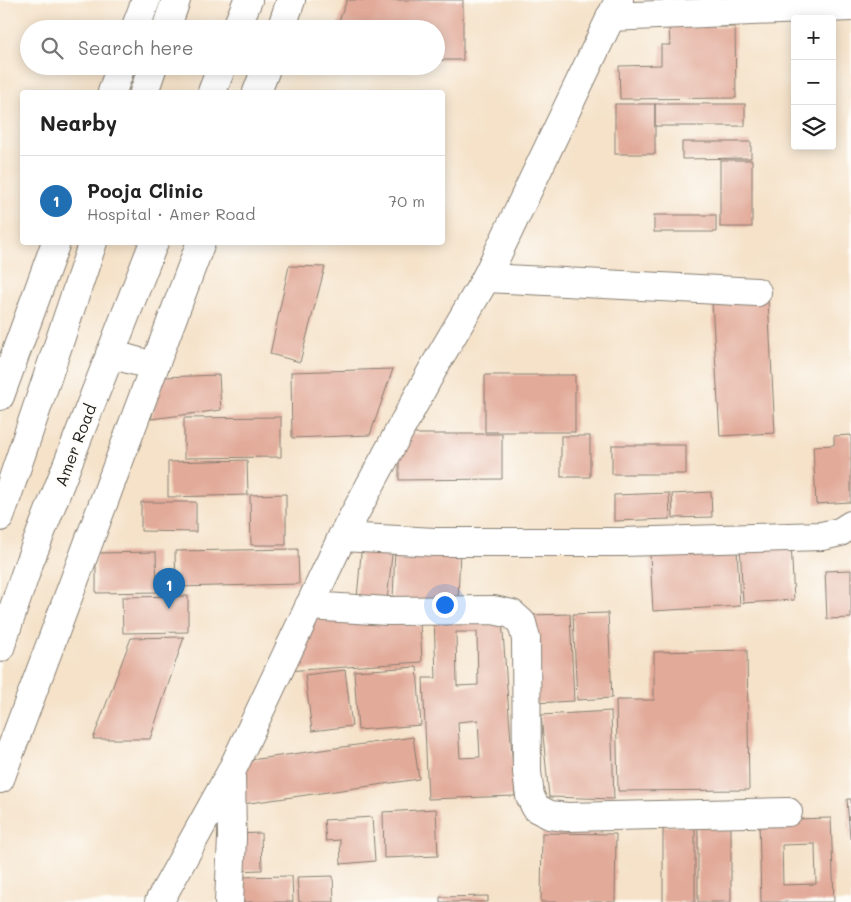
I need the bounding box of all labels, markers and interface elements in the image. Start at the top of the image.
map controls [791,15,836,150]
button: + [791,15,836,60]
search box [20,20,445,75]
icon: search [38,34,66,62]
text: Search here [78,35,194,60]
button: − [791,60,836,105]
button: layers [791,105,836,150]
text: Nearby [40,109,117,136]
text: Pooja Clinic [87,178,203,203]
text: 1 [52,190,60,211]
text: 70 m [388,190,425,211]
text: Hospital · Amer Road [87,203,255,224]
street label: Amer Road [50,401,100,489]
pin: 1 [153,568,185,609]
your location [432,592,458,618]

